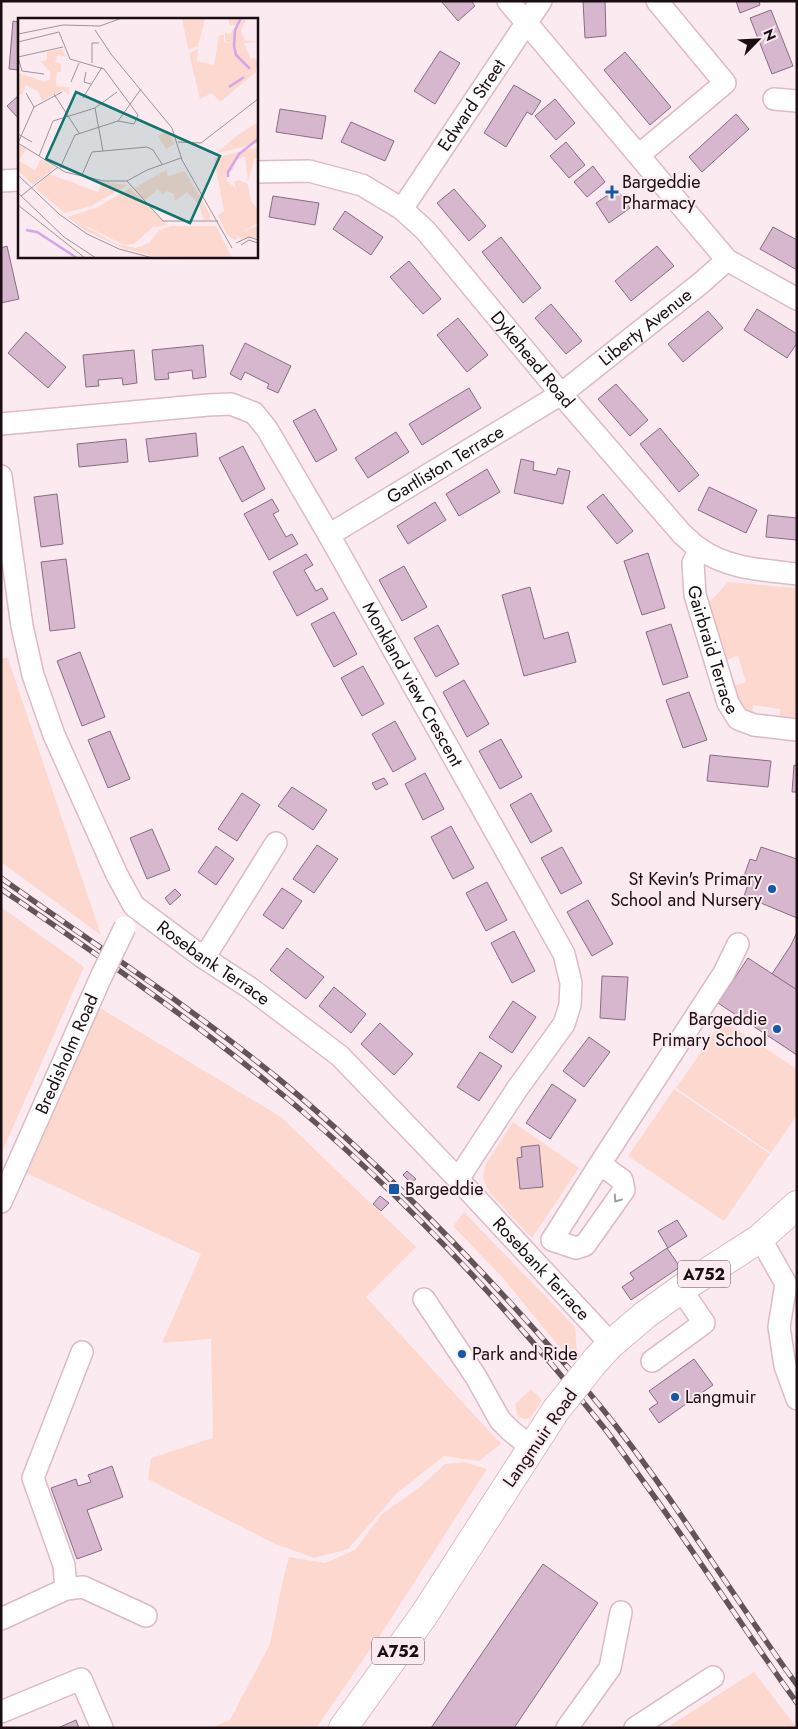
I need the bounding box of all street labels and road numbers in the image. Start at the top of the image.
street label: Edward Street [431,53,512,156]
street label: Liberty Avenue [593,282,697,372]
street label: Dykehead Road [484,305,581,414]
street label: Gartliston Terrace [382,419,509,510]
street label: Gairbraid Terrace [681,585,745,719]
street label: Monkland view Crescent [356,597,470,772]
street label: Rosebank Terrace [151,914,276,1012]
street label: Bredisholm Road [29,990,105,1118]
street label: Rosebank Terrace [487,1211,596,1326]
road number: A752 [678,1260,730,1288]
street label: Langmuir Road [496,1383,584,1493]
road number: A752 [372,1638,424,1664]

